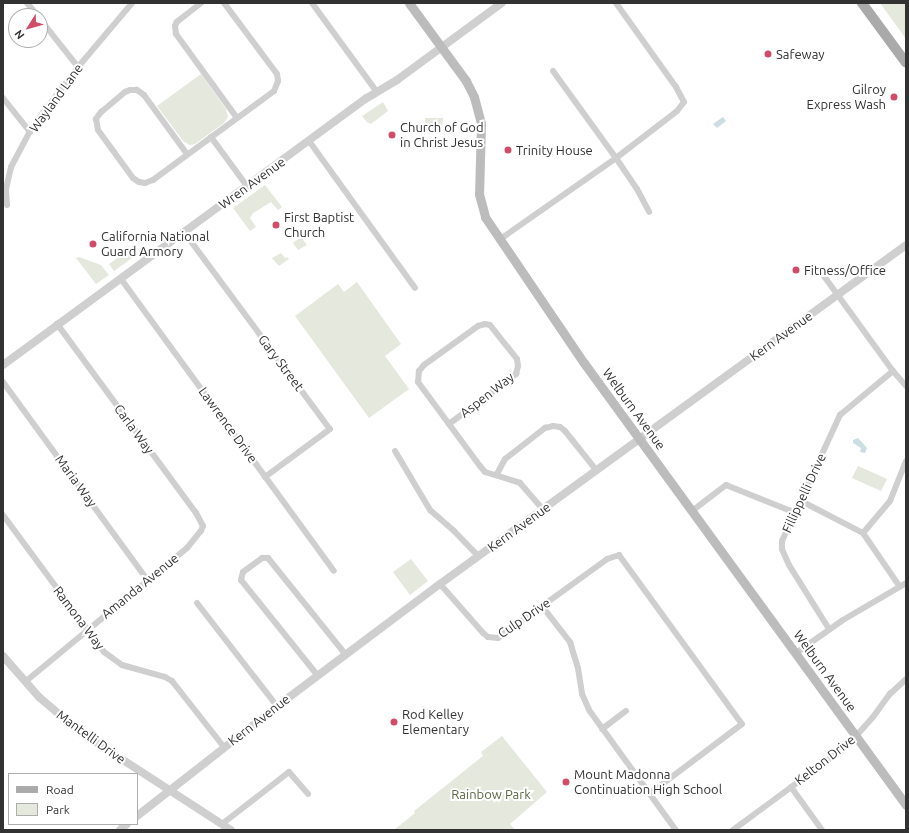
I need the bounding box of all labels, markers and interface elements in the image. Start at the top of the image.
north arrow [8,8,48,48]
text: N [12,28,26,42]
place label: Safeway [776,46,825,62]
marker: Safeway [763,49,773,59]
street label: Wayland Lane [26,61,86,135]
place label: Gilroy Express Wash [807,82,886,113]
marker: Gilroy Express Wash [889,92,899,102]
place label: Church of God in Christ Jesus [400,120,484,151]
marker: Church of God in Christ Jesus [387,130,397,140]
place label: Trinity House [516,142,593,158]
marker: Trinity House [503,145,513,155]
street label: Wren Avenue [216,154,288,212]
place label: First Baptist Church [284,210,354,241]
marker: First Baptist Church [271,220,281,230]
place label: California National Guard Armory [101,229,209,260]
marker: California National Guard Armory [88,239,98,249]
place label: Fitness/Office [804,262,886,278]
marker: Fitness/Office [791,265,801,275]
street label: Kern Avenue [746,308,816,364]
street label: Gary Street [255,332,307,394]
street label: Welburn Avenue [599,365,669,453]
street label: Aspen Way [457,369,517,421]
street label: Lawrence Drive [195,384,261,466]
street label: Carla Way [111,401,157,457]
street label: Fillippelli Drive [779,451,829,535]
street label: Maria Way [52,452,100,510]
street label: Kern Avenue [484,499,554,555]
street label: Amanda Avenue [98,550,182,622]
street label: Ramona Way [50,583,108,653]
street label: Culp Drive [495,595,553,641]
street label: Welburn Avenue [790,627,860,715]
street label: Kern Avenue [225,691,293,749]
street label: Mantelli Drive [54,707,128,767]
place label: Rod Kelley Elementary [402,707,469,738]
marker: Rod Kelley Elementary [389,717,399,727]
street label: Kelton Drive [792,732,858,788]
place label: Mount Madonna Continuation High School [574,767,722,798]
legend [8,773,138,825]
marker: Mount Madonna Continuation High School [561,777,571,787]
text: Road [46,783,74,796]
park label: Rainbow Park [451,786,531,802]
text: Park [46,803,70,816]

